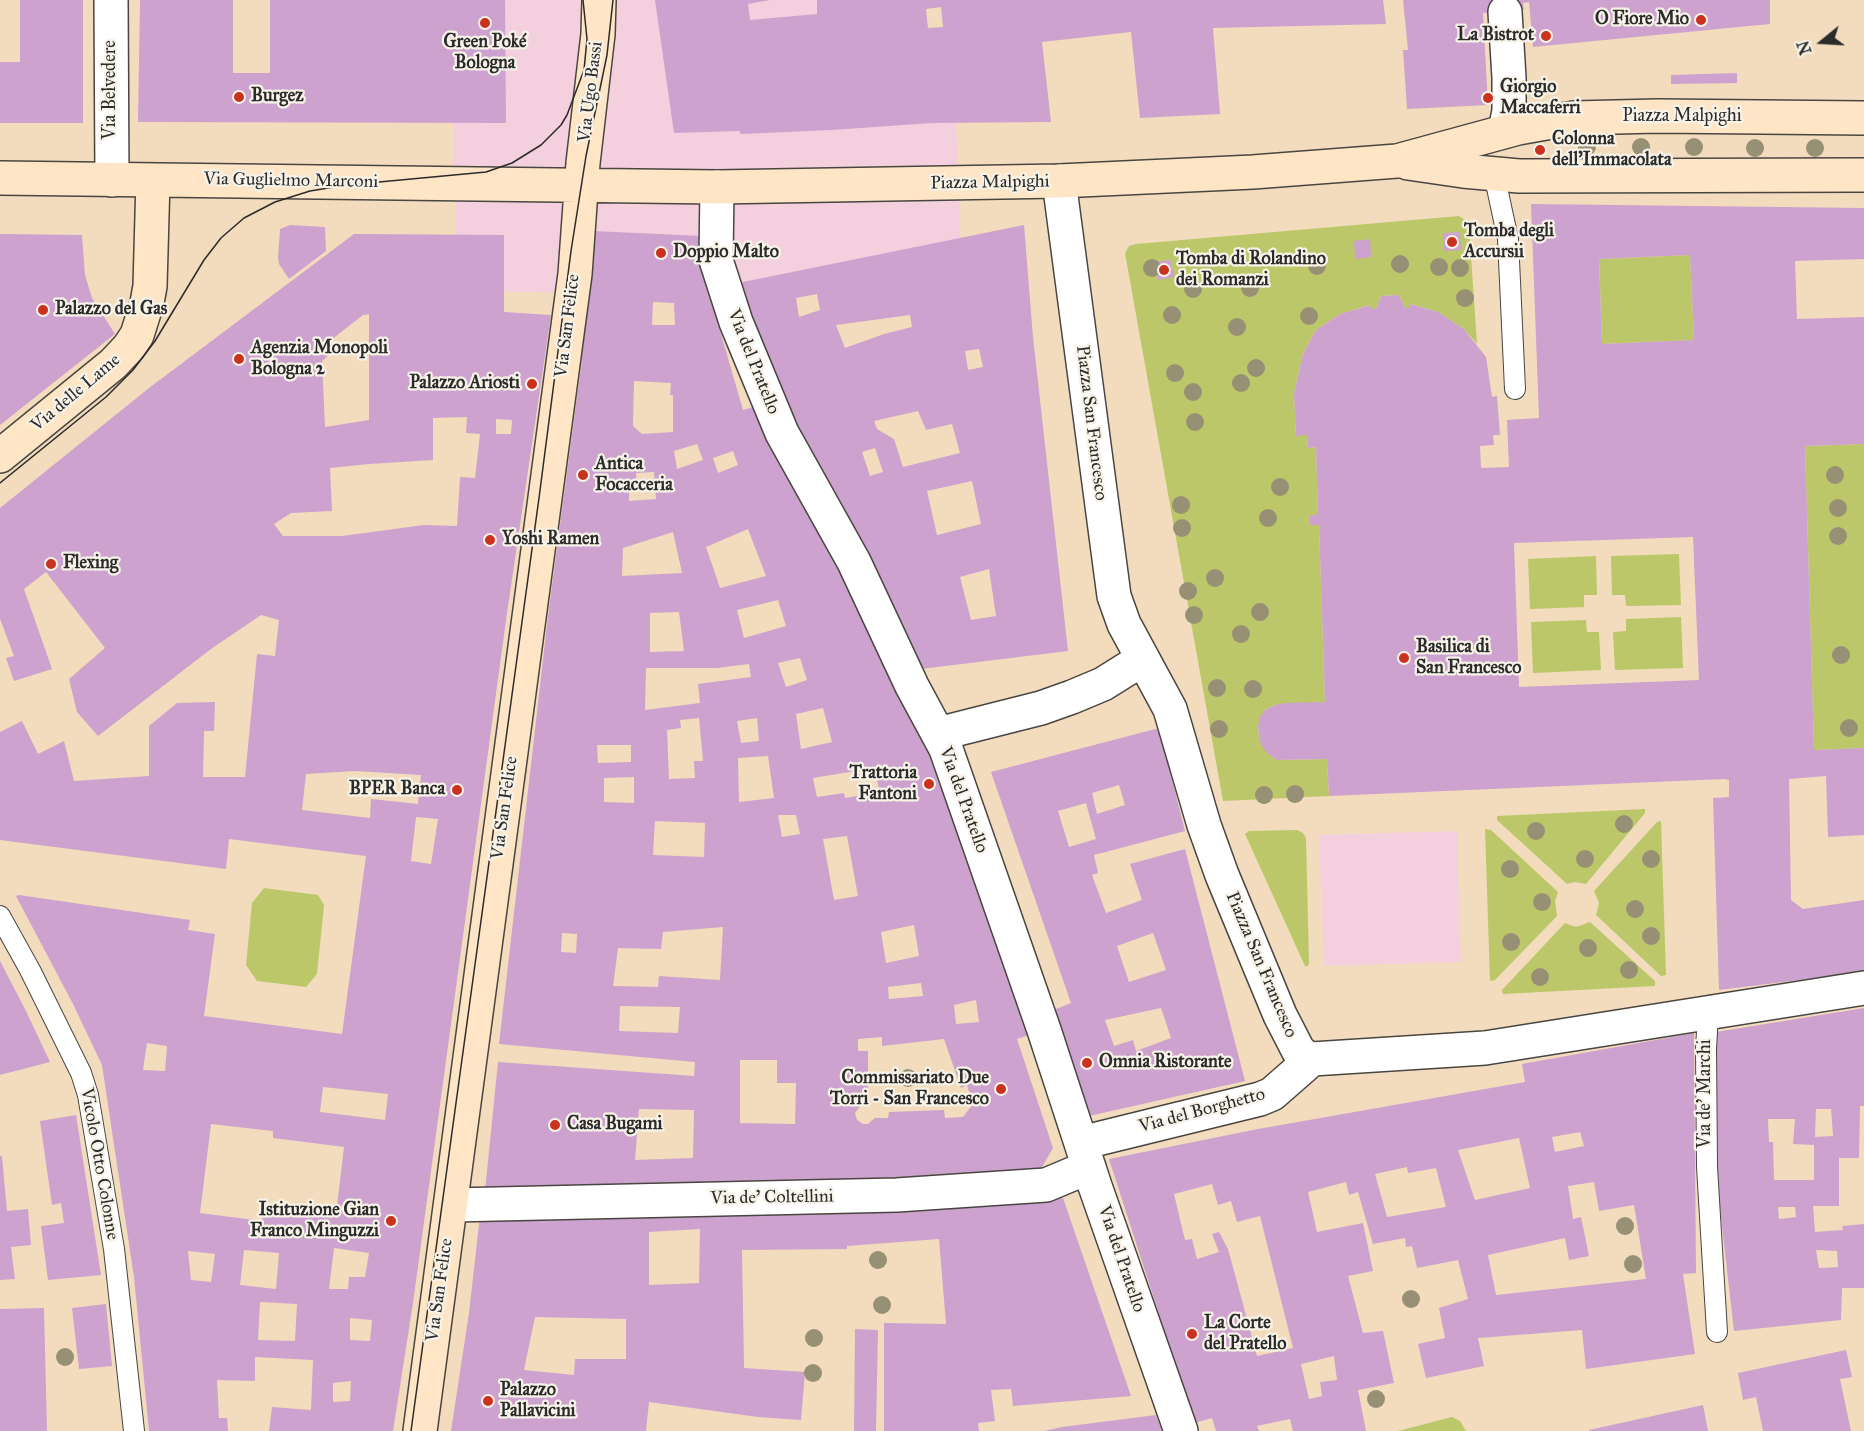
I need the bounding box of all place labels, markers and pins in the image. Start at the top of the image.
place label: O Fiore Mio [1595,9,1689,31]
marker: O Fiore Mio [1694,13,1708,27]
marker: Green Poké Bologna [478,16,492,30]
place label: La Bistrot [1457,25,1534,47]
marker: La Bistrot [1539,29,1553,43]
place label: Green Poké Bologna [443,32,527,74]
place label: Giorgio Maccaferri [1500,77,1581,119]
place label: Burgez [251,86,303,108]
marker: Burgez [232,90,246,104]
marker: Giorgio Maccaferri [1481,91,1495,105]
place label: Colonna dell'Immacolata [1552,129,1671,172]
marker: Colonna dell'Immacolata [1533,143,1547,157]
place label: Tomba degli Accursii [1464,221,1554,264]
marker: Tomba degli Accursii [1445,235,1459,249]
place label: Doppio Malto [673,242,779,264]
marker: Doppio Malto [654,246,668,260]
place label: Tomba di Rolandino dei Romanzi [1176,249,1326,292]
marker: Tomba di Rolandino dei Romanzi [1157,263,1171,277]
place label: Palazzo del Gas [55,299,167,321]
marker: Palazzo del Gas [36,303,50,317]
place label: Agenzia Monopoli Bologna 2 [251,338,388,380]
marker: Agenzia Monopoli Bologna 2 [232,352,246,366]
place label: Palazzo Ariosti [409,373,520,395]
marker: Palazzo Ariosti [525,377,539,391]
place label: Antica Focacceria [595,454,673,496]
marker: Antica Focacceria [576,468,590,482]
place label: Yoshi Ramen [502,529,599,551]
marker: Yoshi Ramen [483,533,497,547]
place label: Flexing [63,553,118,575]
marker: Flexing [44,557,58,571]
place label: Basilica di San Francesco [1416,637,1521,680]
marker: Basilica di San Francesco [1397,651,1411,665]
place label: Trattoria Fantoni [850,763,917,806]
marker: Trattoria Fantoni [922,777,936,791]
place label: BPER Banca [349,779,445,801]
marker: BPER Banca [450,783,464,797]
place label: Omnia Ristorante [1099,1052,1232,1074]
marker: Omnia Ristorante [1080,1056,1094,1070]
place label: Commissariato Due Torri - San Francesco [830,1068,989,1110]
marker: Commissariato Due Torri - San Francesco [994,1082,1008,1096]
place label: Casa Bugami [567,1114,662,1136]
marker: Casa Bugami [548,1118,562,1132]
place label: Istituzione Gian Franco Minguzzi [250,1200,379,1242]
marker: Istituzione Gian Franco Minguzzi [384,1214,398,1228]
place label: La Corte del Pratello [1204,1313,1287,1356]
marker: La Corte del Pratello [1185,1327,1199,1341]
place label: Palazzo Pallavicini [500,1380,576,1422]
marker: Palazzo Pallavicini [481,1394,495,1408]

